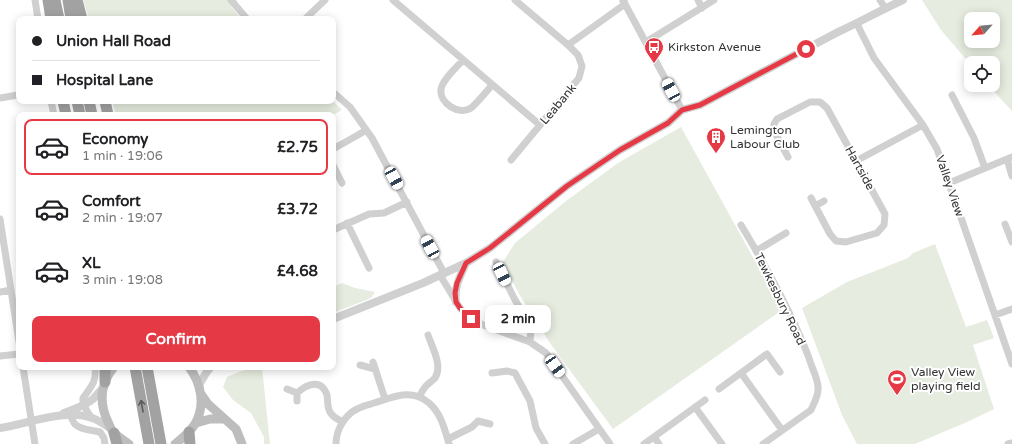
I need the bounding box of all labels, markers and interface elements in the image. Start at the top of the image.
north arrow [964,12,1000,48]
map controls [964,12,1000,92]
text: Union Hall Road [56,32,171,50]
bus stop icon: Kirkston Avenue [643,36,665,64]
place label: Kirkston Avenue [668,40,761,54]
route start [797,40,815,58]
button: locate [964,56,1000,92]
text: Hospital Lane [56,71,153,89]
car [660,77,682,103]
street label: Leabank [537,81,579,127]
place label: Lemington Labour Club [730,123,800,151]
building icon: Lemington Labour Club [705,126,727,154]
icon: car [34,129,70,165]
text: Economy [82,130,148,148]
text: £2.75 [277,138,318,156]
street label: Hartside [842,144,878,193]
text: 1 min · 19:06 [82,148,163,164]
street label: Valley View [933,153,967,219]
car [383,165,405,191]
icon: car [34,191,70,227]
text: Comfort [82,192,141,210]
text: £3.72 [277,200,318,218]
text: 2 min · 19:07 [82,210,163,226]
car [419,234,441,260]
street label: Tewkesbury Road [752,251,808,347]
icon: car [34,253,70,289]
text: XL [82,254,101,272]
car [491,261,513,287]
text: £4.68 [277,262,318,280]
text: 3 min · 19:08 [82,272,163,288]
callout: 2 min [485,305,551,333]
route end [462,310,480,328]
text: 2 min [501,311,535,327]
button: Confirm [32,316,320,362]
car [543,353,567,379]
place label: Valley View playing field [911,365,981,393]
sports icon: Valley View playing field [886,368,908,396]
one-way arrow [138,400,146,413]

